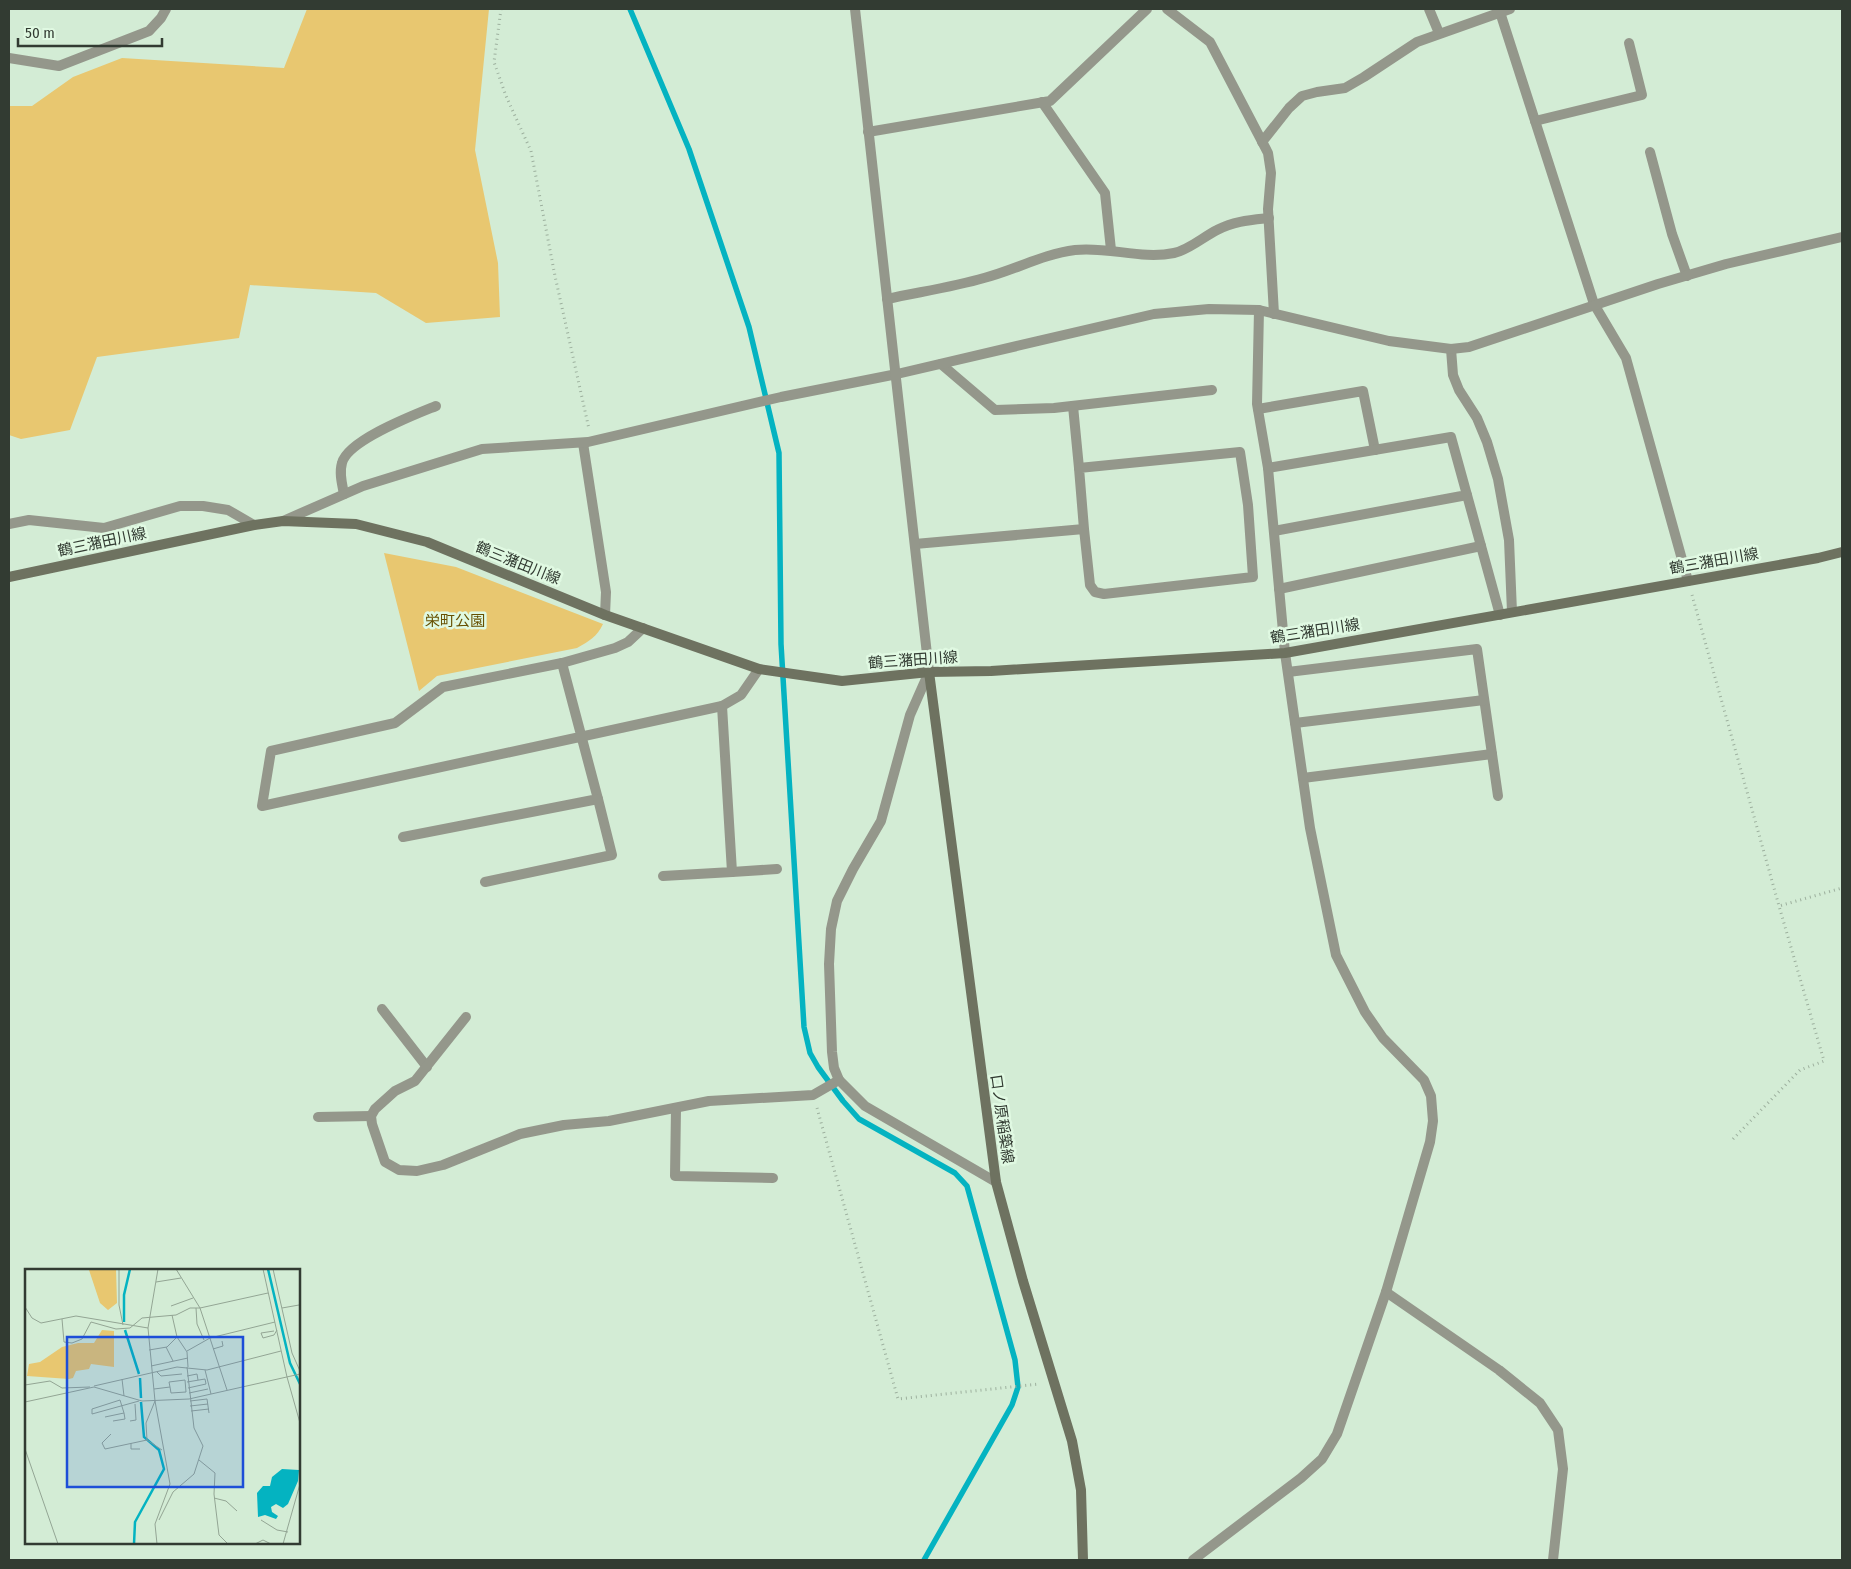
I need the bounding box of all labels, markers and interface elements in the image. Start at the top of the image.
scale bar [18,15,161,47]
text: 50 m [25,24,55,42]
street label: 鶴三潴田川線 [56,524,148,560]
street label: 鶴三潴田川線 [473,538,563,588]
street label: 鶴三潴田川線 [1668,544,1760,578]
park label: 栄町公園 [425,612,485,630]
street label: 鶴三潴田川線 [1269,615,1361,647]
street label: 鶴三潴田川線 [867,648,959,672]
street label: 口ノ原稲築線 [987,1073,1017,1165]
inset map [25,1269,300,1544]

